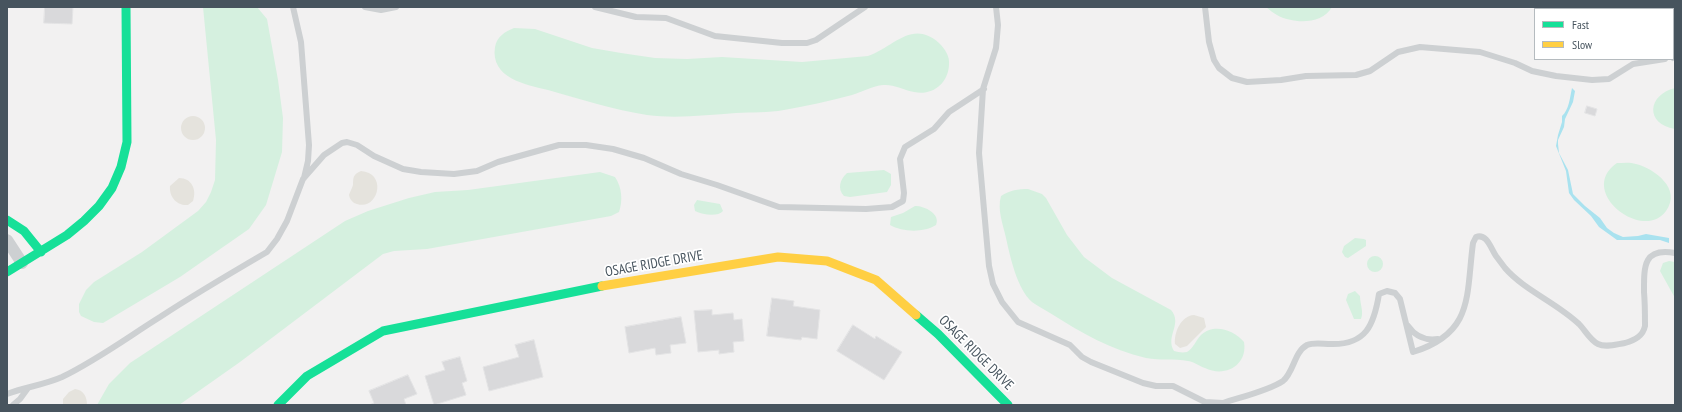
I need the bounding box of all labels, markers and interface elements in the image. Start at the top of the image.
legend [1534,8,1674,60]
text: Fast [1572,17,1589,32]
text: Slow [1572,37,1592,52]
street label: OSAGE RIDGE DRIVE [604,247,704,281]
street label: OSAGE RIDGE DRIVE [935,312,1017,394]

